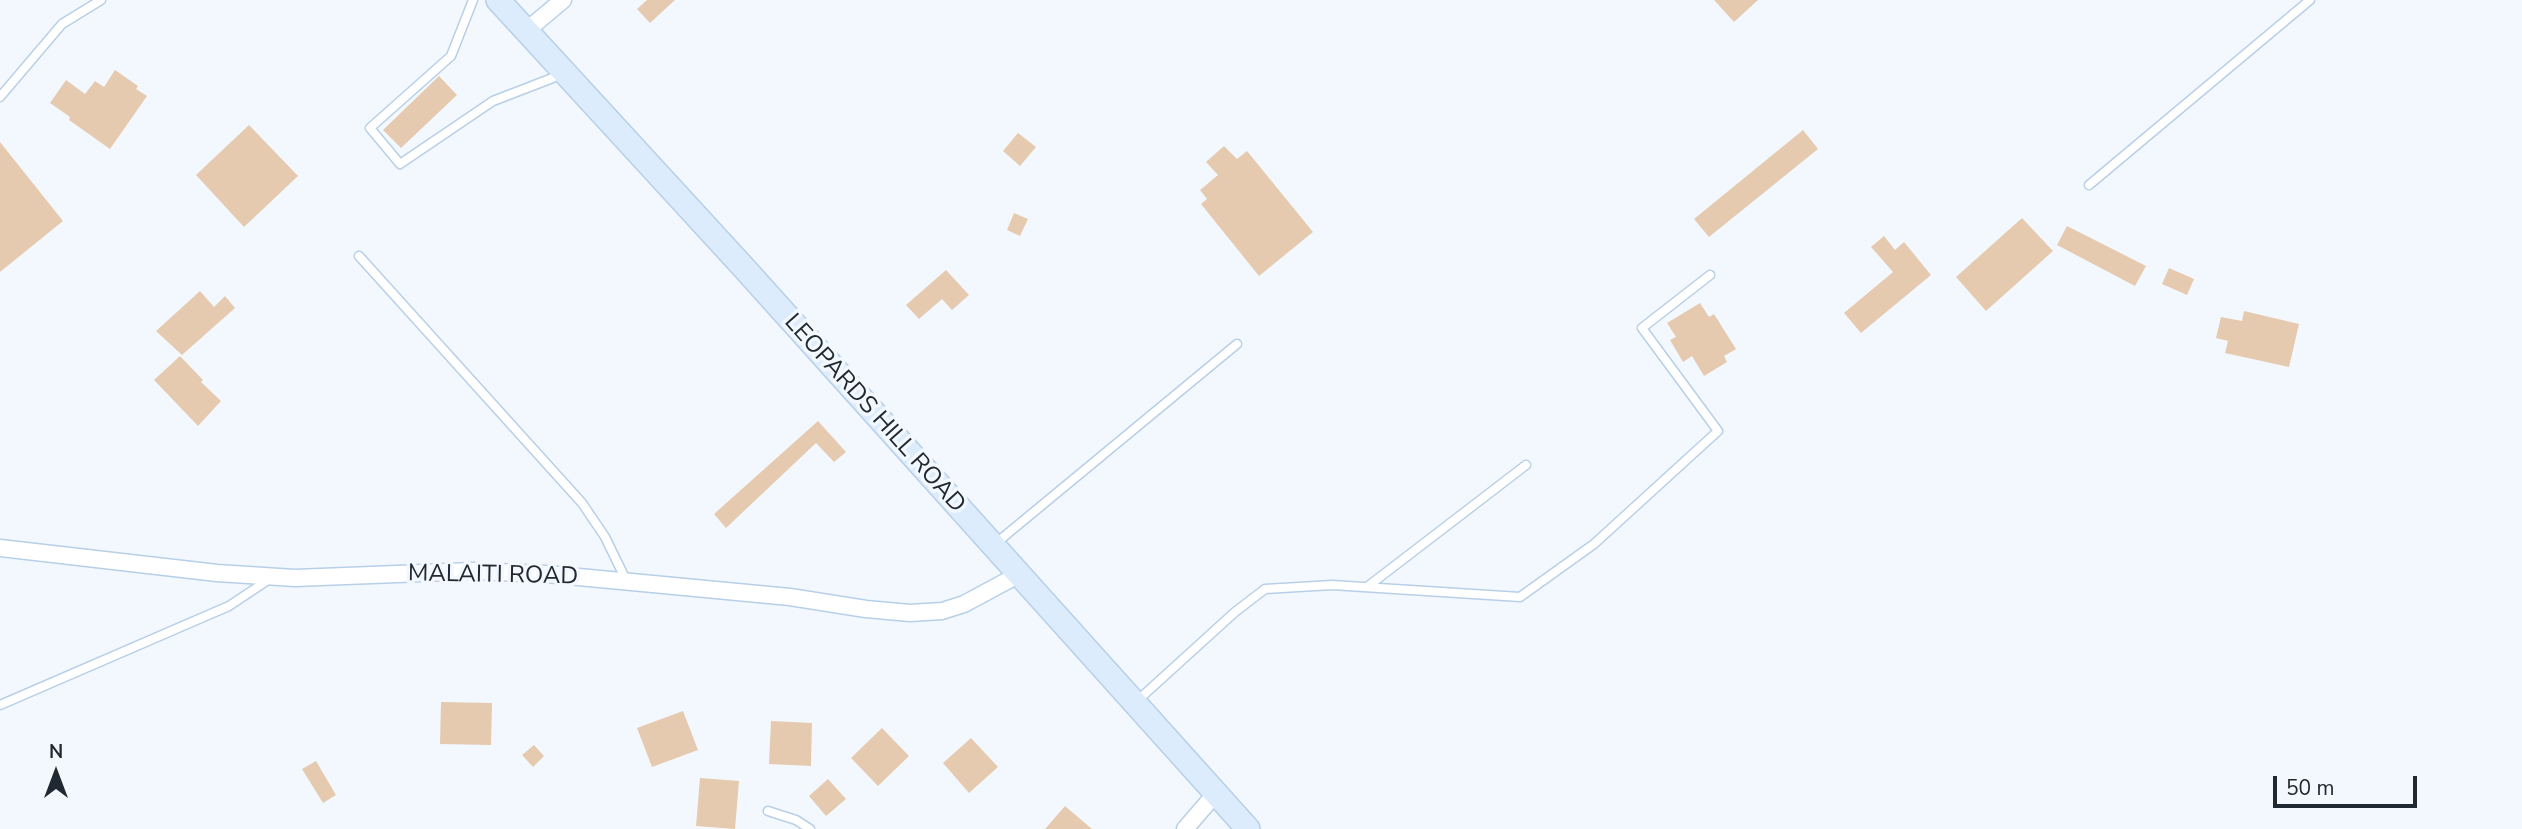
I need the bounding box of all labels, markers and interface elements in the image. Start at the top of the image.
street label: LEOPARDS HILL ROAD [777,309,971,519]
street label: MALAITI ROAD [408,560,578,592]
north arrow [21,738,91,808]
text: N [49,739,63,765]
scale bar [2277,762,2420,806]
text: 50 m [2286,774,2335,802]

